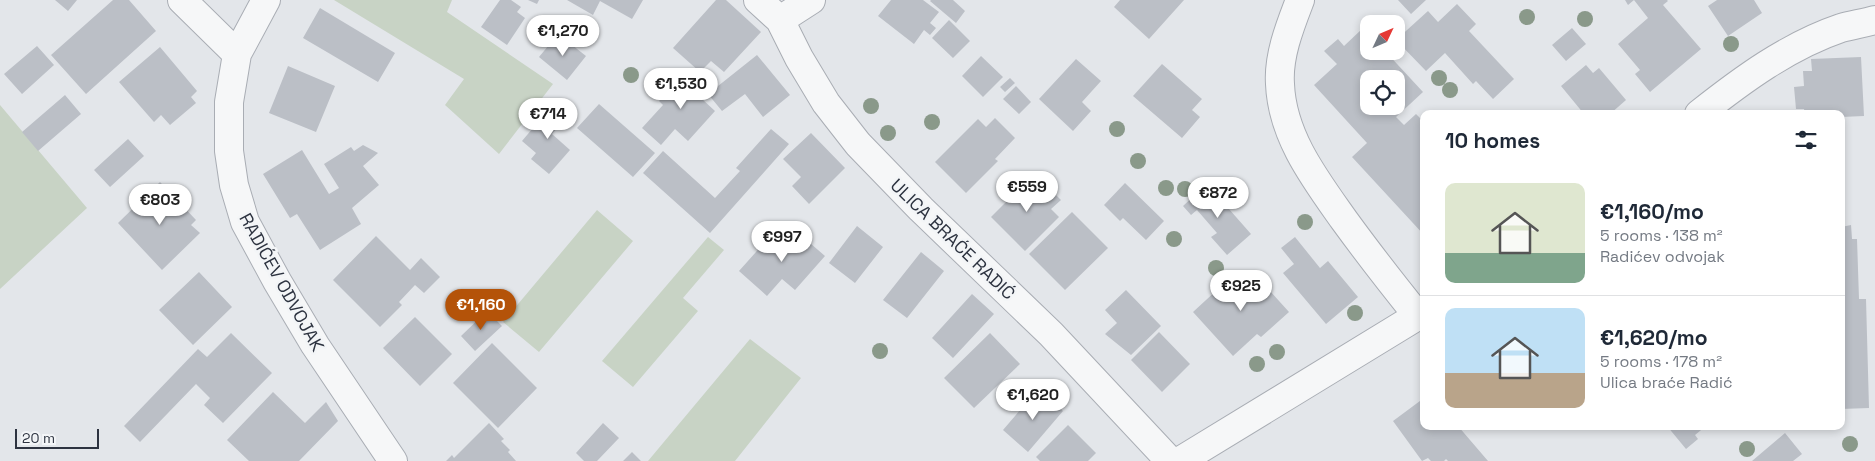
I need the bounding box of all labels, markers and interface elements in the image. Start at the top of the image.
pin: €1,270 [522,15,604,57]
north arrow [1360,15,1405,60]
map controls [1360,15,1405,115]
text: €1,270 [537,20,589,41]
pin: €1,530 [640,68,722,110]
button: locate [1360,70,1405,115]
text: €1,530 [655,73,707,94]
pin: €714 [518,98,578,140]
text: €714 [530,103,566,124]
icon: filters [1792,126,1820,154]
text: 10 homes [1445,127,1540,154]
pin: €559 [997,170,1057,213]
street label: ULICA BRAĆE RADIĆ [886,174,1020,304]
text: €559 [1007,176,1047,197]
pin: €872 [1188,176,1248,219]
text: €872 [1199,182,1237,203]
pin: €803 [130,184,190,226]
text: €803 [140,189,180,210]
text: €1,160/mo [1600,198,1704,225]
icon: home [1485,203,1545,263]
street label: RADIĆEV ODVOJAK [234,209,330,355]
pin: €997 [752,220,812,263]
text: 5 rooms · 138 m² [1600,225,1723,246]
text: €997 [762,226,802,247]
text: Radićev odvojak [1600,246,1725,267]
pin: €925 [1211,270,1271,312]
text: €925 [1221,275,1261,296]
pin: €1,160 [440,288,522,331]
text: €1,160 [456,294,506,315]
text: €1,620/mo [1600,324,1708,351]
icon: home [1485,328,1545,388]
text: 5 rooms · 178 m² [1600,351,1722,372]
text: Ulica braće Radić [1600,372,1732,393]
pin: €1,620 [992,378,1074,421]
text: €1,620 [1007,384,1059,405]
scale bar [15,426,99,449]
text: 20 m [22,429,55,447]

